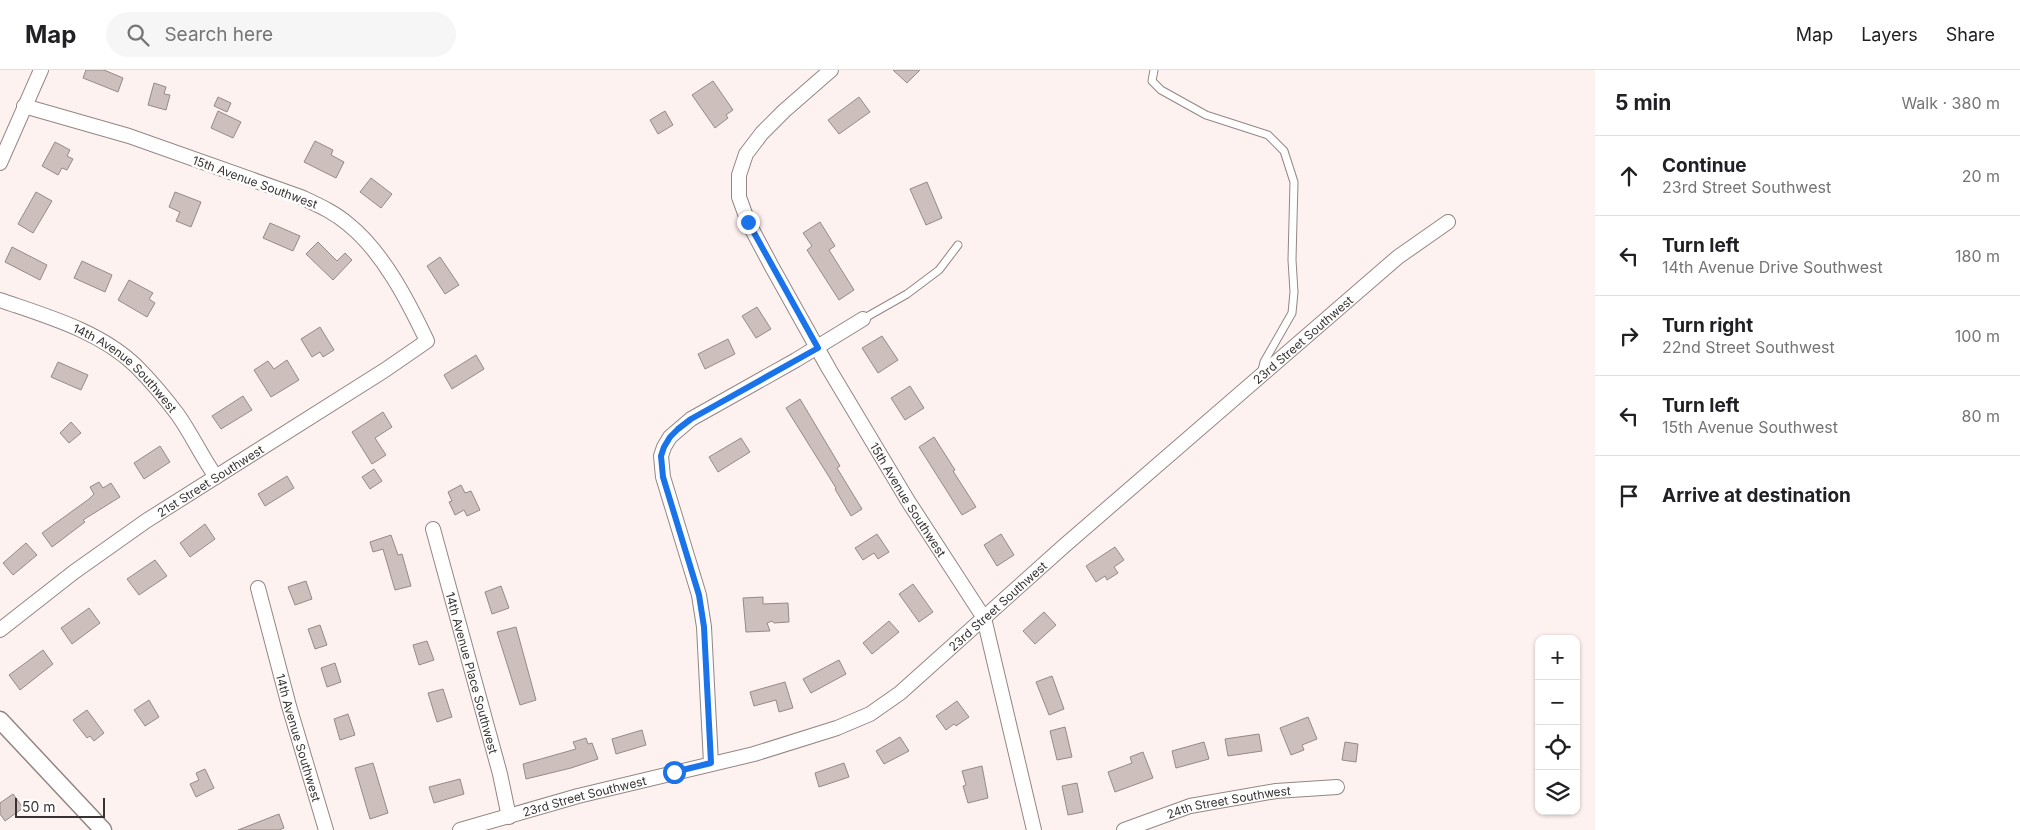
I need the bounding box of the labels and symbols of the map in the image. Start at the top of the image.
street label: 15th Avenue Southwest [190,152,320,212]
route end [737,211,760,234]
street label: 23rd Street Southwest [1250,292,1356,387]
street label: 14th Avenue Southwest [71,320,181,415]
street label: 15th Avenue Southwest [867,439,950,559]
street label: 21st Street Southwest [154,441,266,520]
street label: 23rd Street Southwest [945,558,1050,654]
street label: 14th Avenue Place Southwest [443,590,502,755]
street label: 14th Avenue Southwest [273,672,325,803]
route start [663,761,686,784]
street label: 23rd Street Southwest [521,773,648,819]
street label: 24th Street Southwest [1164,783,1291,821]
scale bar [15,795,105,818]

